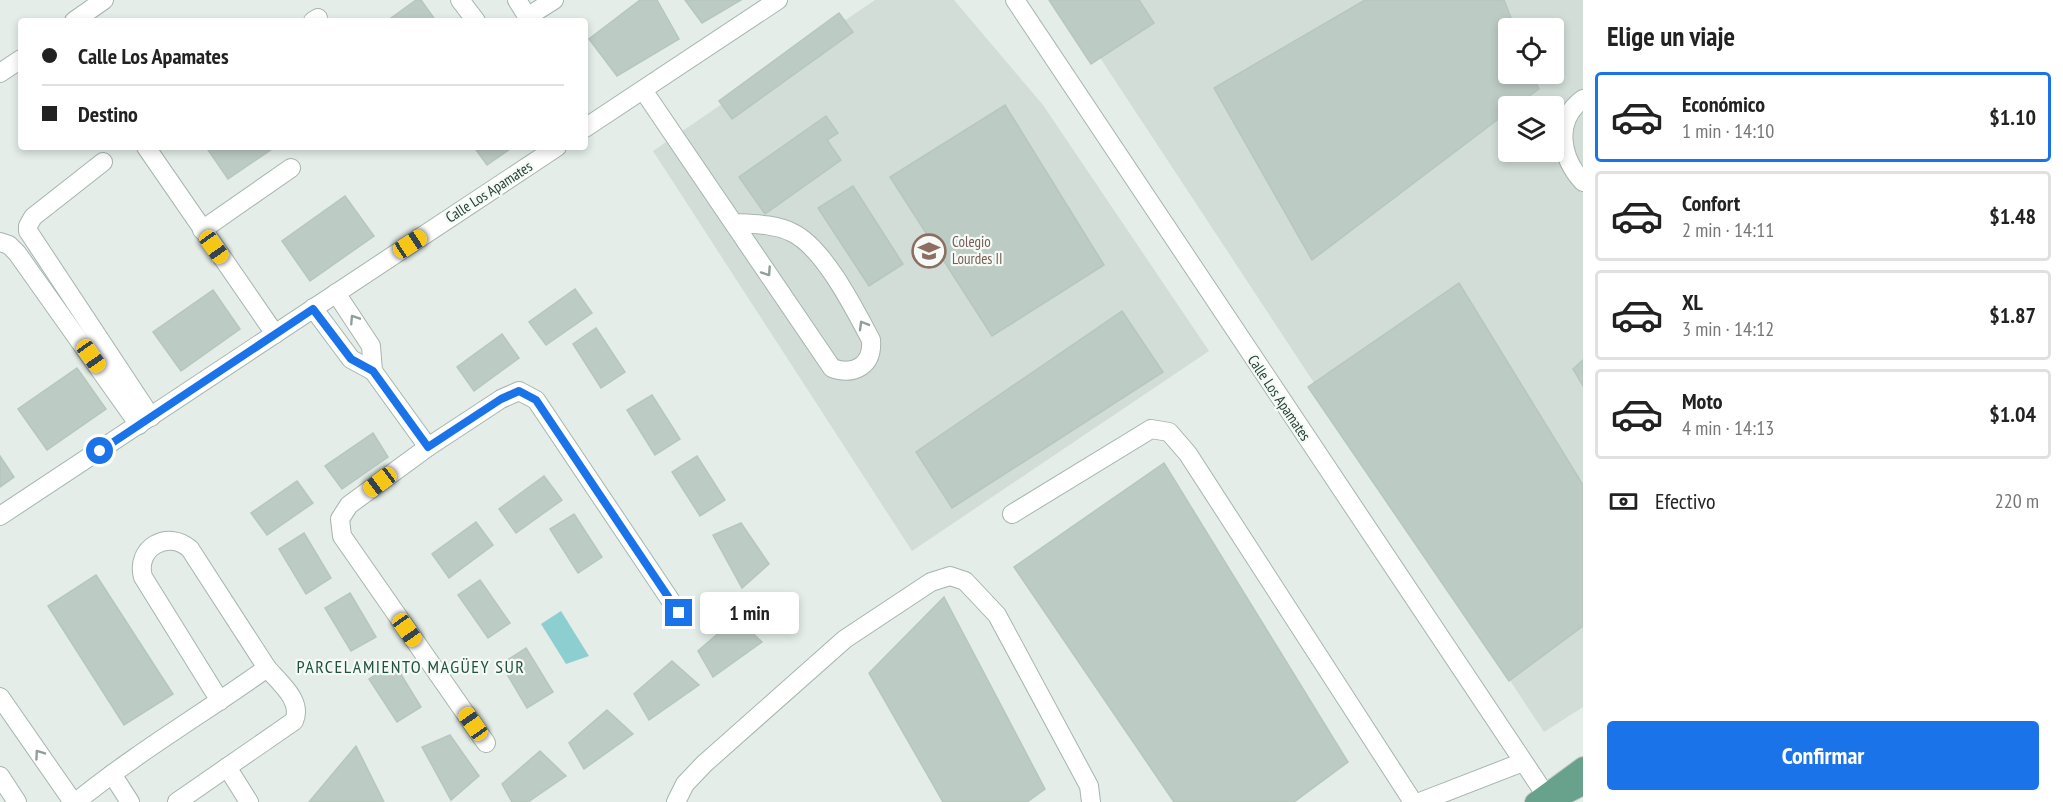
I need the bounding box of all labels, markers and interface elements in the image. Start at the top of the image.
map controls [1498,18,1564,162]
button: locate [1498,18,1564,84]
text: Elige un viaje [1607,19,1735,53]
text: Calle Los Apamates [78,42,229,70]
icon: car [1610,90,1664,144]
text: Económico [1682,90,1765,118]
button: layers [1498,96,1564,162]
text: Destino [78,100,138,128]
text: $1.10 [1989,103,2036,131]
text: 1 min · 14:10 [1682,118,1774,144]
street label: Calle Los Apamates [442,156,536,227]
icon: car [1610,189,1664,243]
text: Confort [1682,189,1740,217]
text: $1.48 [1989,202,2036,230]
text: 2 min · 14:11 [1682,217,1774,243]
car [196,227,232,267]
car [390,227,430,261]
place label: Colegio Lourdes II [952,232,1003,268]
school or university icon: Colegio Lourdes II [911,233,947,269]
one-way arrow [760,265,771,276]
icon: car [1610,288,1664,342]
text: XL [1682,288,1703,316]
text: $1.87 [1989,301,2036,329]
one-way arrow [349,315,361,325]
text: 3 min · 14:12 [1682,316,1774,342]
one-way arrow [859,321,870,331]
car [73,336,109,376]
street label: Calle Los Apamates [1244,351,1315,444]
icon: car [1610,387,1664,441]
text: Moto [1682,387,1723,415]
text: $1.04 [1989,400,2036,428]
text: 4 min · 14:13 [1682,415,1774,441]
route start [86,437,113,464]
car [360,464,400,500]
icon: cash [1607,485,1640,518]
text: Efectivo [1655,487,1716,515]
text: 220 m [1995,488,2039,514]
callout: 1 min [700,592,799,634]
route end [665,599,692,626]
text: 1 min [729,600,770,626]
car [389,610,425,650]
district label: PARCELAMIENTO MAGÜEY SUR [297,655,525,678]
car [455,704,491,744]
button: Confirmar [1607,721,2039,790]
one-way arrow [35,750,46,761]

